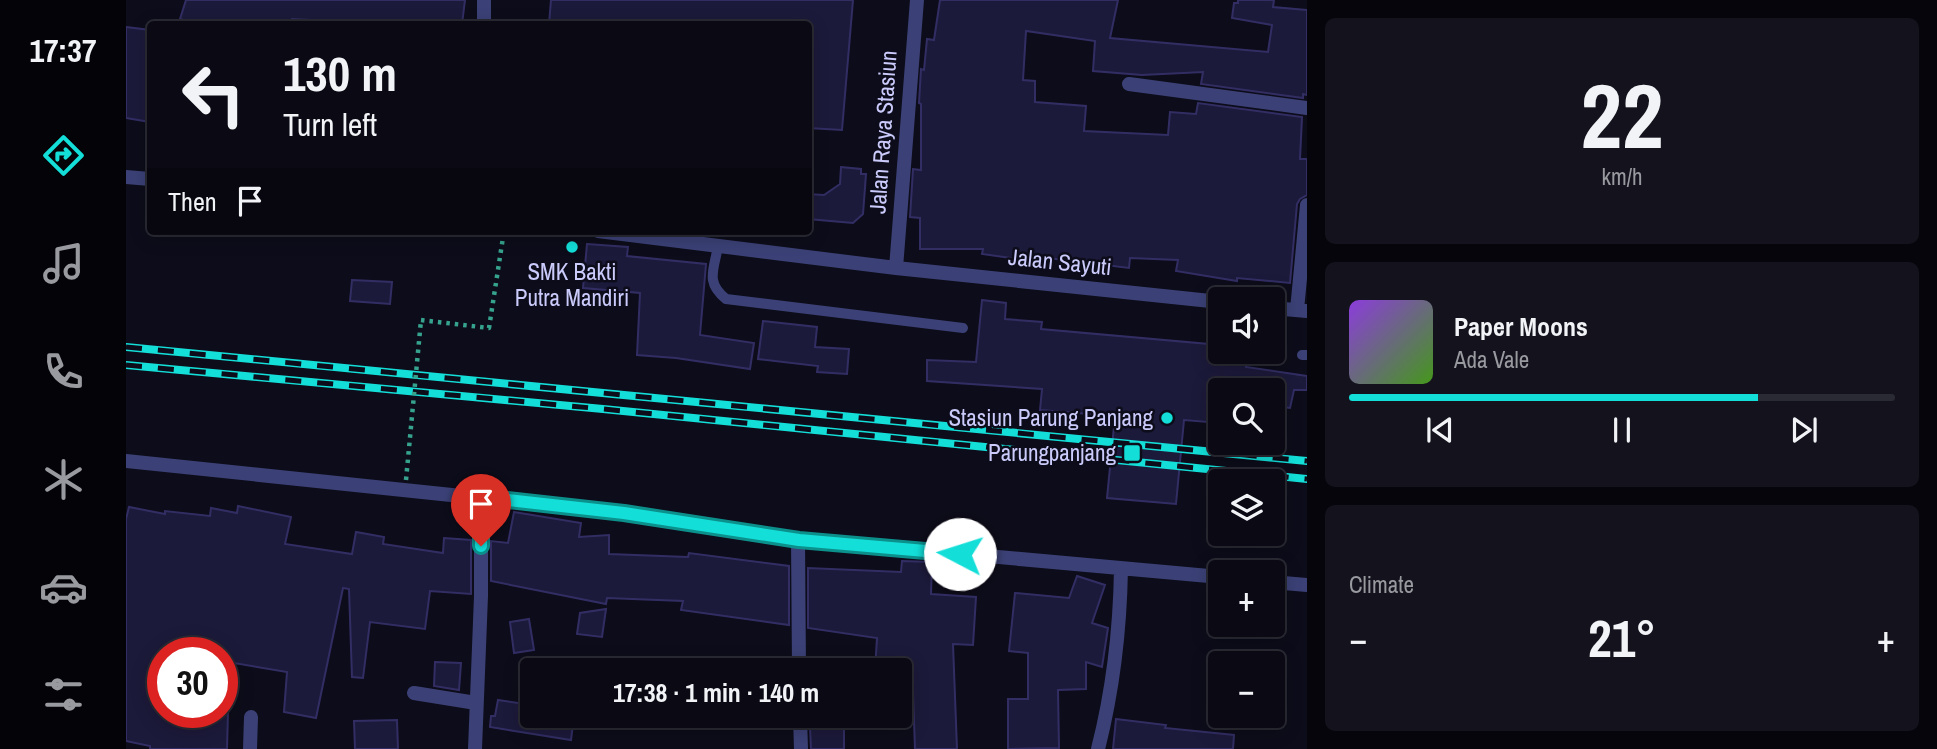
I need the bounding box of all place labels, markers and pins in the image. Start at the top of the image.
marker: SMK Bakti Putra Mandiri [564,239,580,255]
place label: SMK Bakti Putra Mandiri [515,256,629,313]
place label: Stasiun Parung Panjang [949,402,1153,433]
marker: Stasiun Parung Panjang [1159,410,1175,426]
place label: Parungpanjang [988,437,1117,468]
marker: Parungpanjang [1122,443,1142,463]
pin [451,474,511,546]

